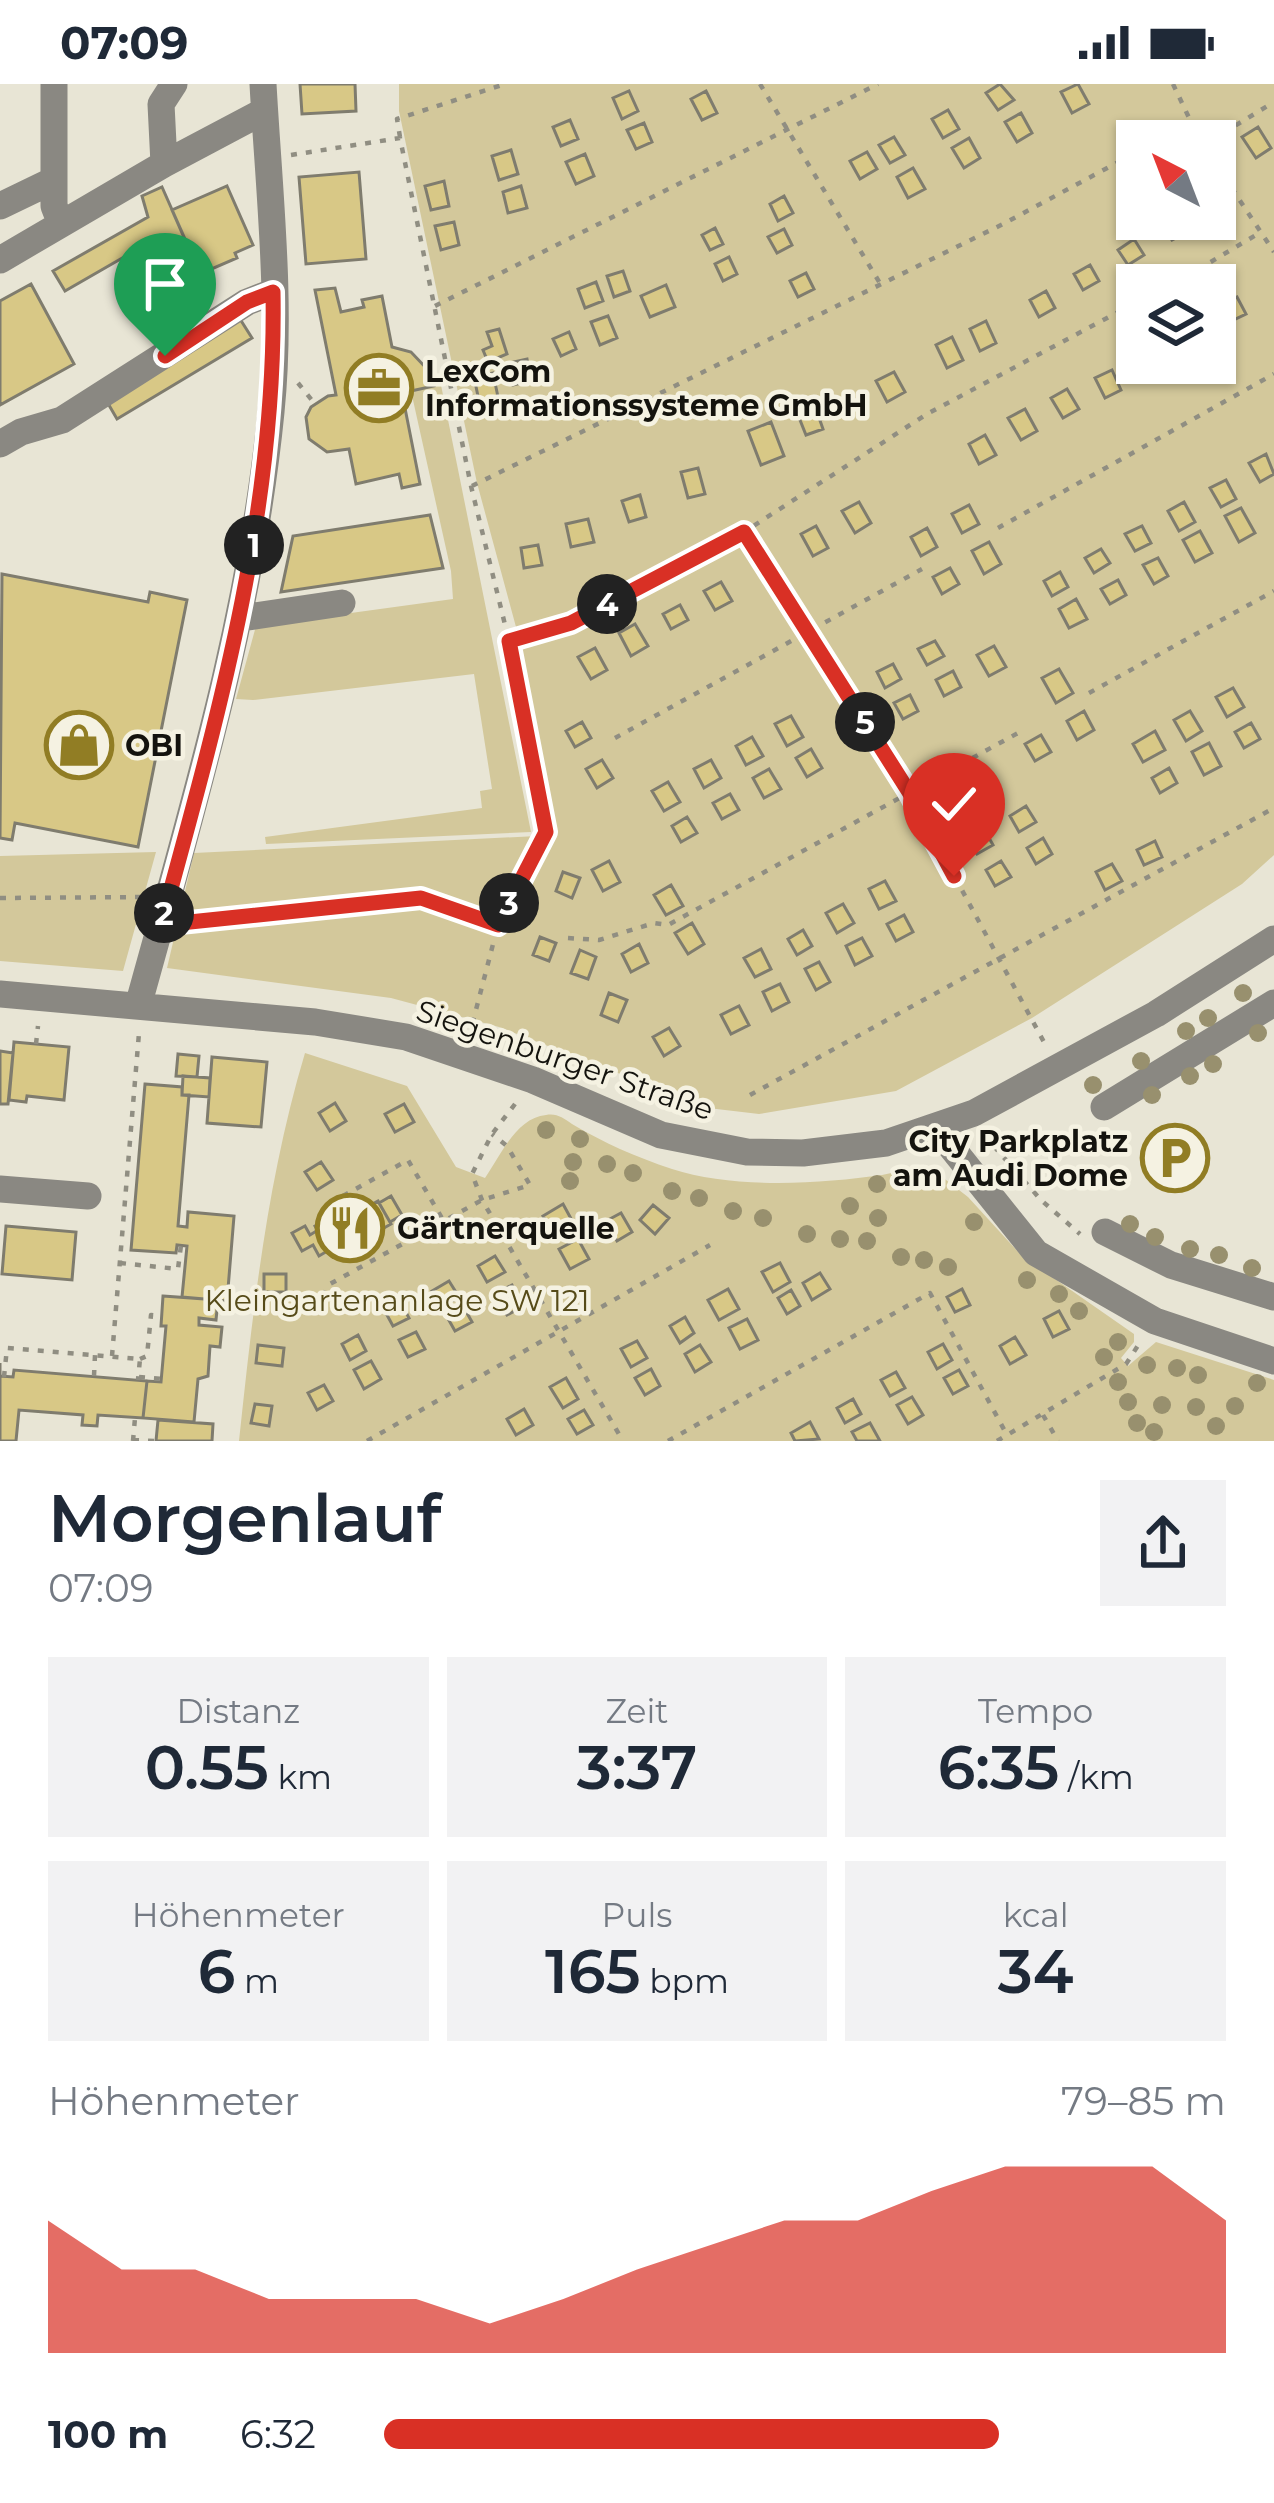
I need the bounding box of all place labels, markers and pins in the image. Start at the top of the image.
pin [114,233,216,356]
office icon: LexCom Informationssysteme GmbH [344,353,414,423]
place label: LexCom Informationssysteme GmbH [425,353,867,424]
pin: 1 [224,515,284,575]
pin: 4 [577,574,637,634]
pin: 5 [835,692,895,752]
shop icon: OBI [44,710,114,780]
place label: OBI [125,727,183,764]
pin [903,753,1005,876]
pin: 3 [479,873,539,933]
pin: 2 [134,883,194,943]
place label: City Parkplatz am Audi Dome [893,1123,1128,1194]
parking icon: City Parkplatz am Audi Dome [1140,1123,1210,1193]
restaurant icon: Gärtnerquelle [315,1193,385,1263]
place label: Gärtnerquelle [397,1210,615,1247]

